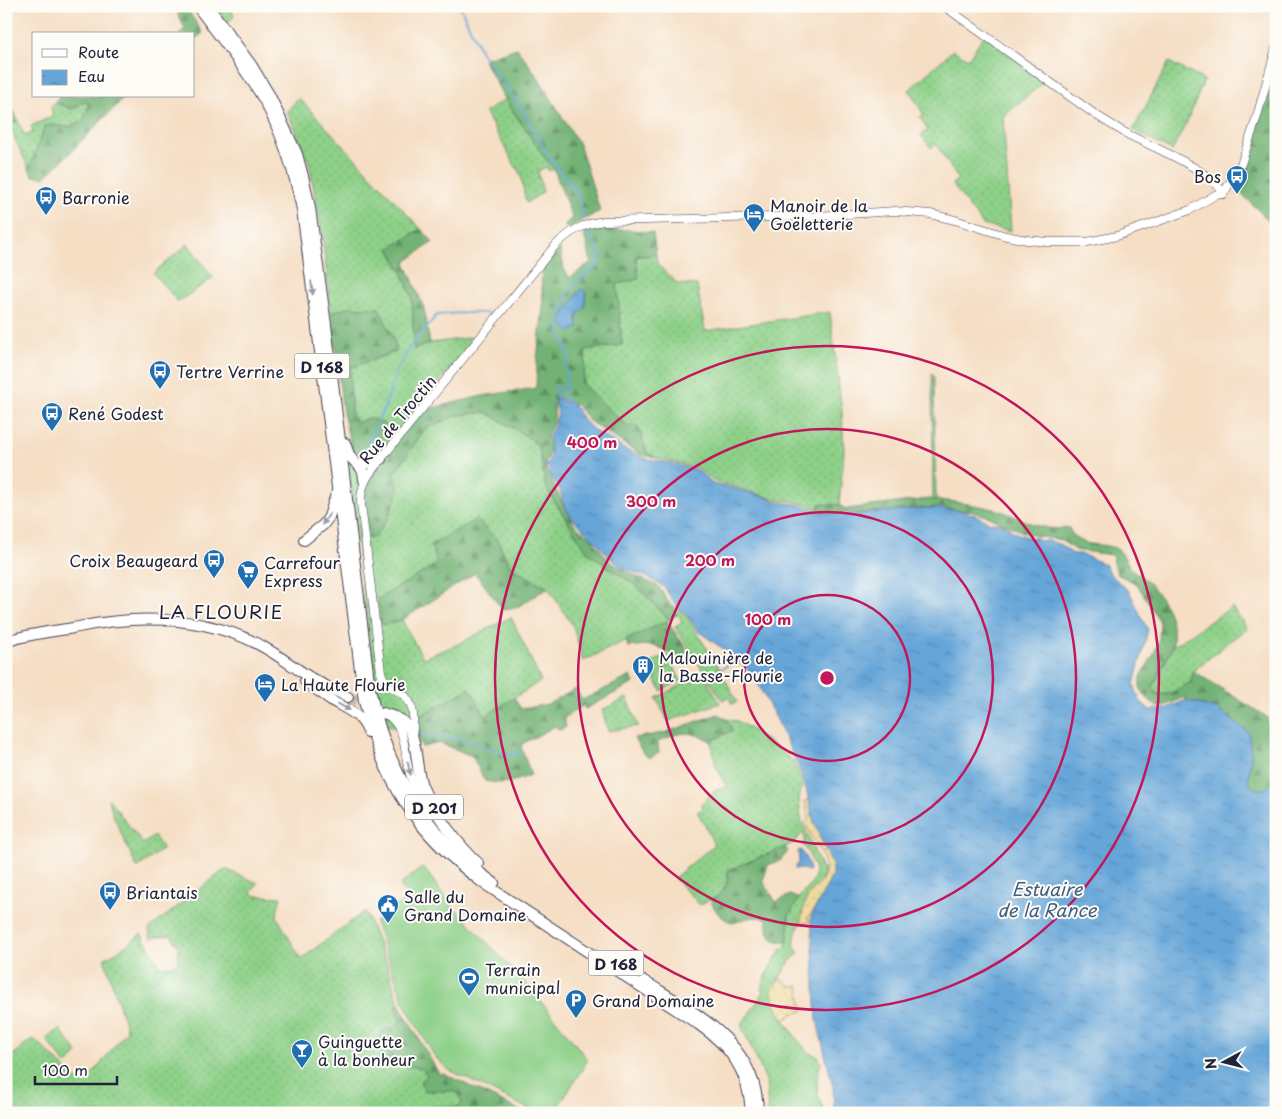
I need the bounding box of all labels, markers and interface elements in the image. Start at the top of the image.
legend [32,32,195,98]
text: Route [78,40,119,63]
text: Eau [78,64,105,87]
place label: Bos [1194,164,1221,188]
bus stop icon: Bos [1225,164,1249,195]
bus stop icon: Barronie [34,185,58,216]
place label: Barronie [62,185,130,209]
place label: Manoir de la Goëletterie [770,193,868,235]
hotel icon: Manoir de la Goëletterie [742,202,766,233]
one-way arrow [308,281,316,297]
road number: D 168 [294,354,350,378]
bus stop icon: Tertre Verrine [148,359,172,390]
place label: Tertre Verrine [176,359,285,383]
street label: Rue de Troctin [353,369,441,469]
bus stop icon: René Godest [40,401,64,432]
place label: René Godest [68,401,164,425]
text: 400 m [567,430,617,453]
text: 300 m [626,489,676,512]
one-way arrow [321,512,331,526]
place label: Croix Beaugeard [69,548,198,572]
bus stop icon: Croix Beaugeard [202,548,226,579]
text: 200 m [685,548,735,571]
place label: Carrefour Express [264,550,341,592]
supermarket icon: Carrefour Express [236,559,260,590]
district label: LA FLOURIE [159,597,283,625]
text: 100 m [745,607,791,630]
place label: Malouinière de la Basse-Flourie [659,645,783,687]
building icon: Malouinière de la Basse-Flourie [631,654,655,685]
centre of rings [818,669,836,687]
hotel icon: La Haute Flourie [253,672,277,703]
place label: La Haute Flourie [281,672,406,696]
one-way arrow [337,703,352,711]
one-way arrow [405,760,413,775]
road number: D 201 [405,794,463,820]
water label: Estuaire de la Rance [997,875,1098,923]
bus stop icon: Briantais [98,880,122,911]
place label: Briantais [126,880,198,904]
place label: Salle du Grand Domaine [404,884,527,926]
public building icon: Salle du Grand Domaine [376,893,400,924]
road number: D 168 [588,950,644,976]
place label: Terrain municipal [485,957,560,999]
sports icon: Terrain municipal [457,966,481,997]
parking icon: Grand Domaine [564,988,588,1019]
place label: Grand Domaine [592,988,715,1012]
place label: Guinguette à la bonheur [318,1029,415,1071]
north arrow [1200,1036,1250,1086]
bar icon: Guinguette à la bonheur [290,1038,314,1069]
scale bar [35,1054,118,1086]
text: N [1200,1057,1222,1070]
text: 100 m [42,1058,88,1081]

